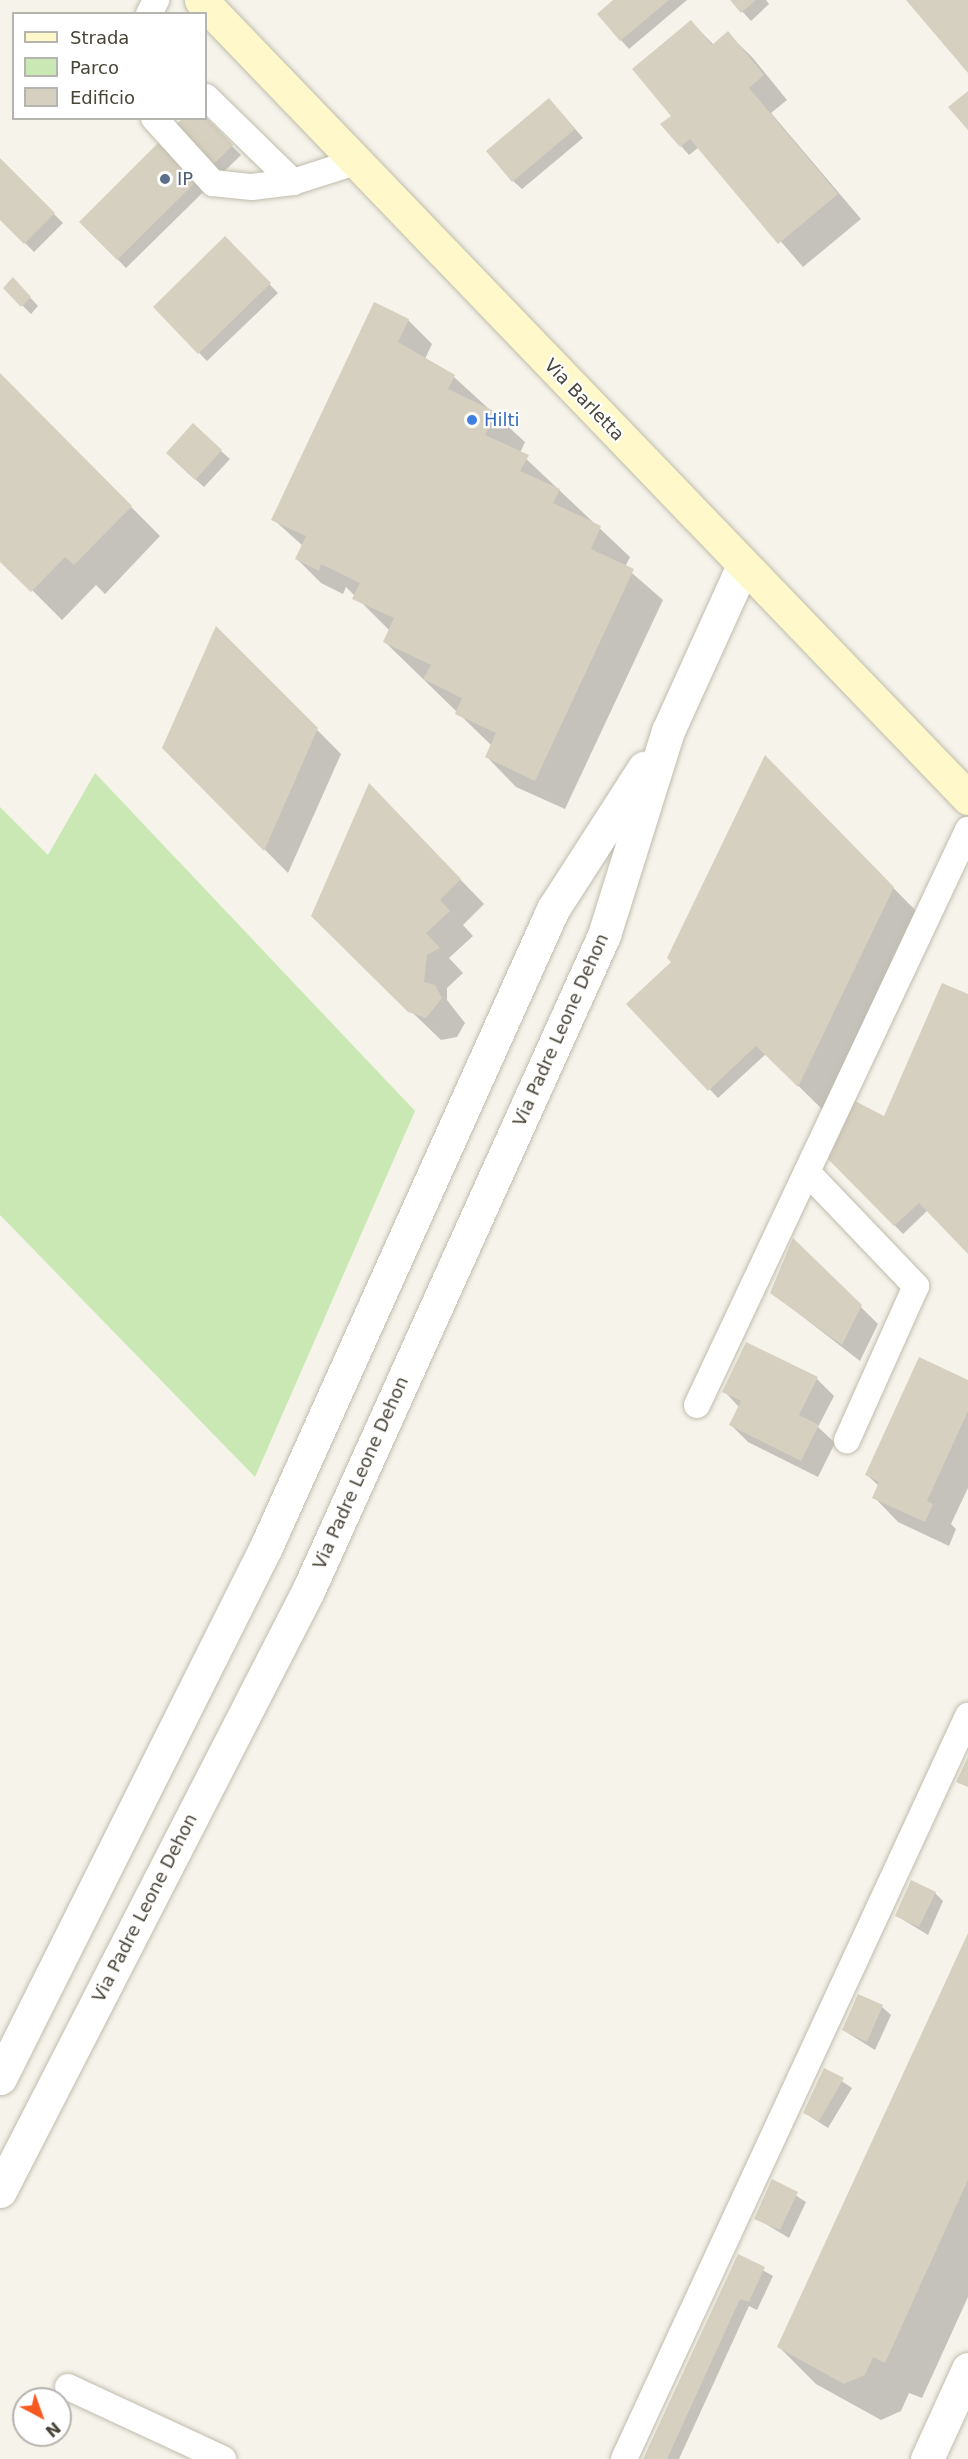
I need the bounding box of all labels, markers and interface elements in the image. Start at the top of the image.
legend [12,12,207,120]
text: Strada [70,27,129,48]
text: Parco [70,57,119,78]
text: Edificio [70,87,135,108]
place label: IP [177,168,193,190]
marker: IP [158,172,172,186]
street label: Via Barletta [540,354,628,446]
place label: Hilti [484,409,520,431]
marker: Hilti [465,413,479,427]
street label: Via Padre Leone Dehon [509,930,613,1130]
street label: Via Padre Leone Dehon [309,1373,413,1573]
street label: Via Padre Leone Dehon [88,1810,202,2006]
north arrow [12,2387,72,2447]
text: N [42,2418,64,2441]

